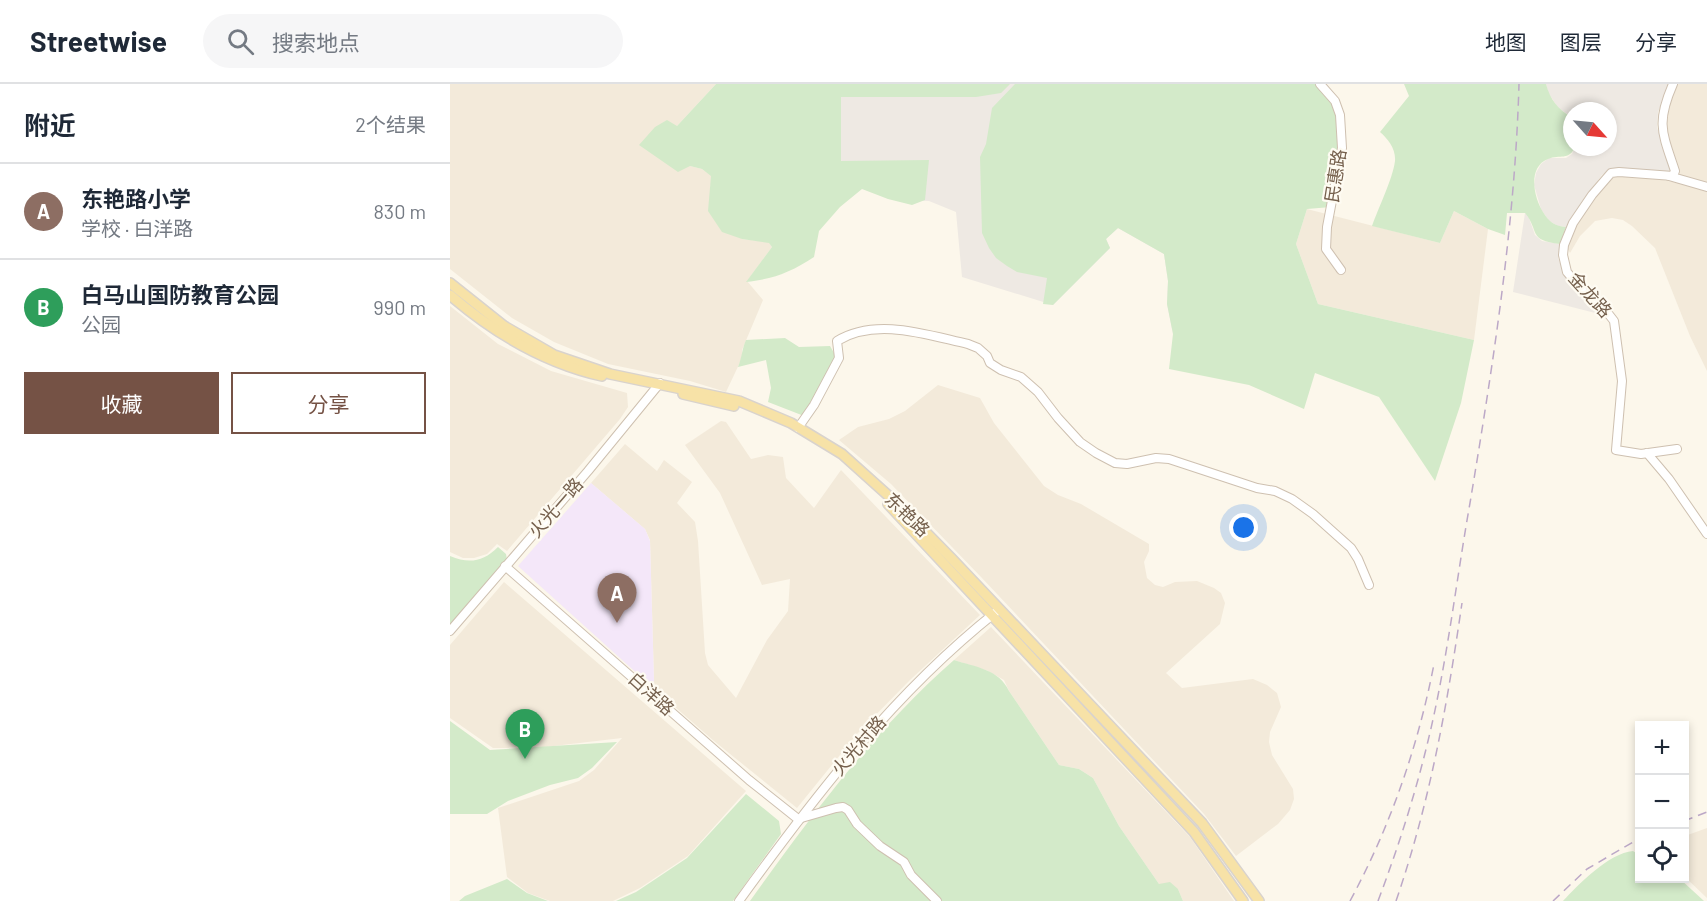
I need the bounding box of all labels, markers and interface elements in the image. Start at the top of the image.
search box [203,14,623,68]
text: Streetwise [30,24,167,58]
icon: search [224,25,257,58]
text: 搜索地点 [272,29,360,55]
text: 地图 [1485,29,1527,54]
text: 图层 [1560,29,1602,54]
text: 分享 [1635,29,1677,54]
north arrow [1563,102,1617,156]
text: 附近 [24,109,76,140]
text: 2个结果 [355,112,426,136]
street label: 民惠路 [1320,147,1350,204]
text: 东艳路小学 [81,185,191,211]
text: A [37,199,50,223]
text: 830 m [373,199,426,223]
text: 学校 · 白洋路 [81,216,193,240]
street label: 金龙路 [1565,267,1617,322]
text: 白马山国防教育公园 [81,281,279,307]
text: B [37,295,50,319]
text: 990 m [373,295,426,319]
text: 公园 [81,312,121,336]
button: 收藏 [24,372,219,434]
button: 分享 [231,372,426,434]
street label: 火光一路 [523,473,587,542]
street label: 东艳路 [881,488,935,541]
your location [1229,513,1258,542]
pin: A [598,574,636,623]
street label: 白洋路 [624,667,679,719]
pin: B [506,710,544,759]
street label: 火光村路 [826,711,890,780]
map controls [1635,721,1689,883]
button: + [1635,721,1689,775]
button: − [1635,775,1689,829]
button: locate [1635,829,1689,883]

